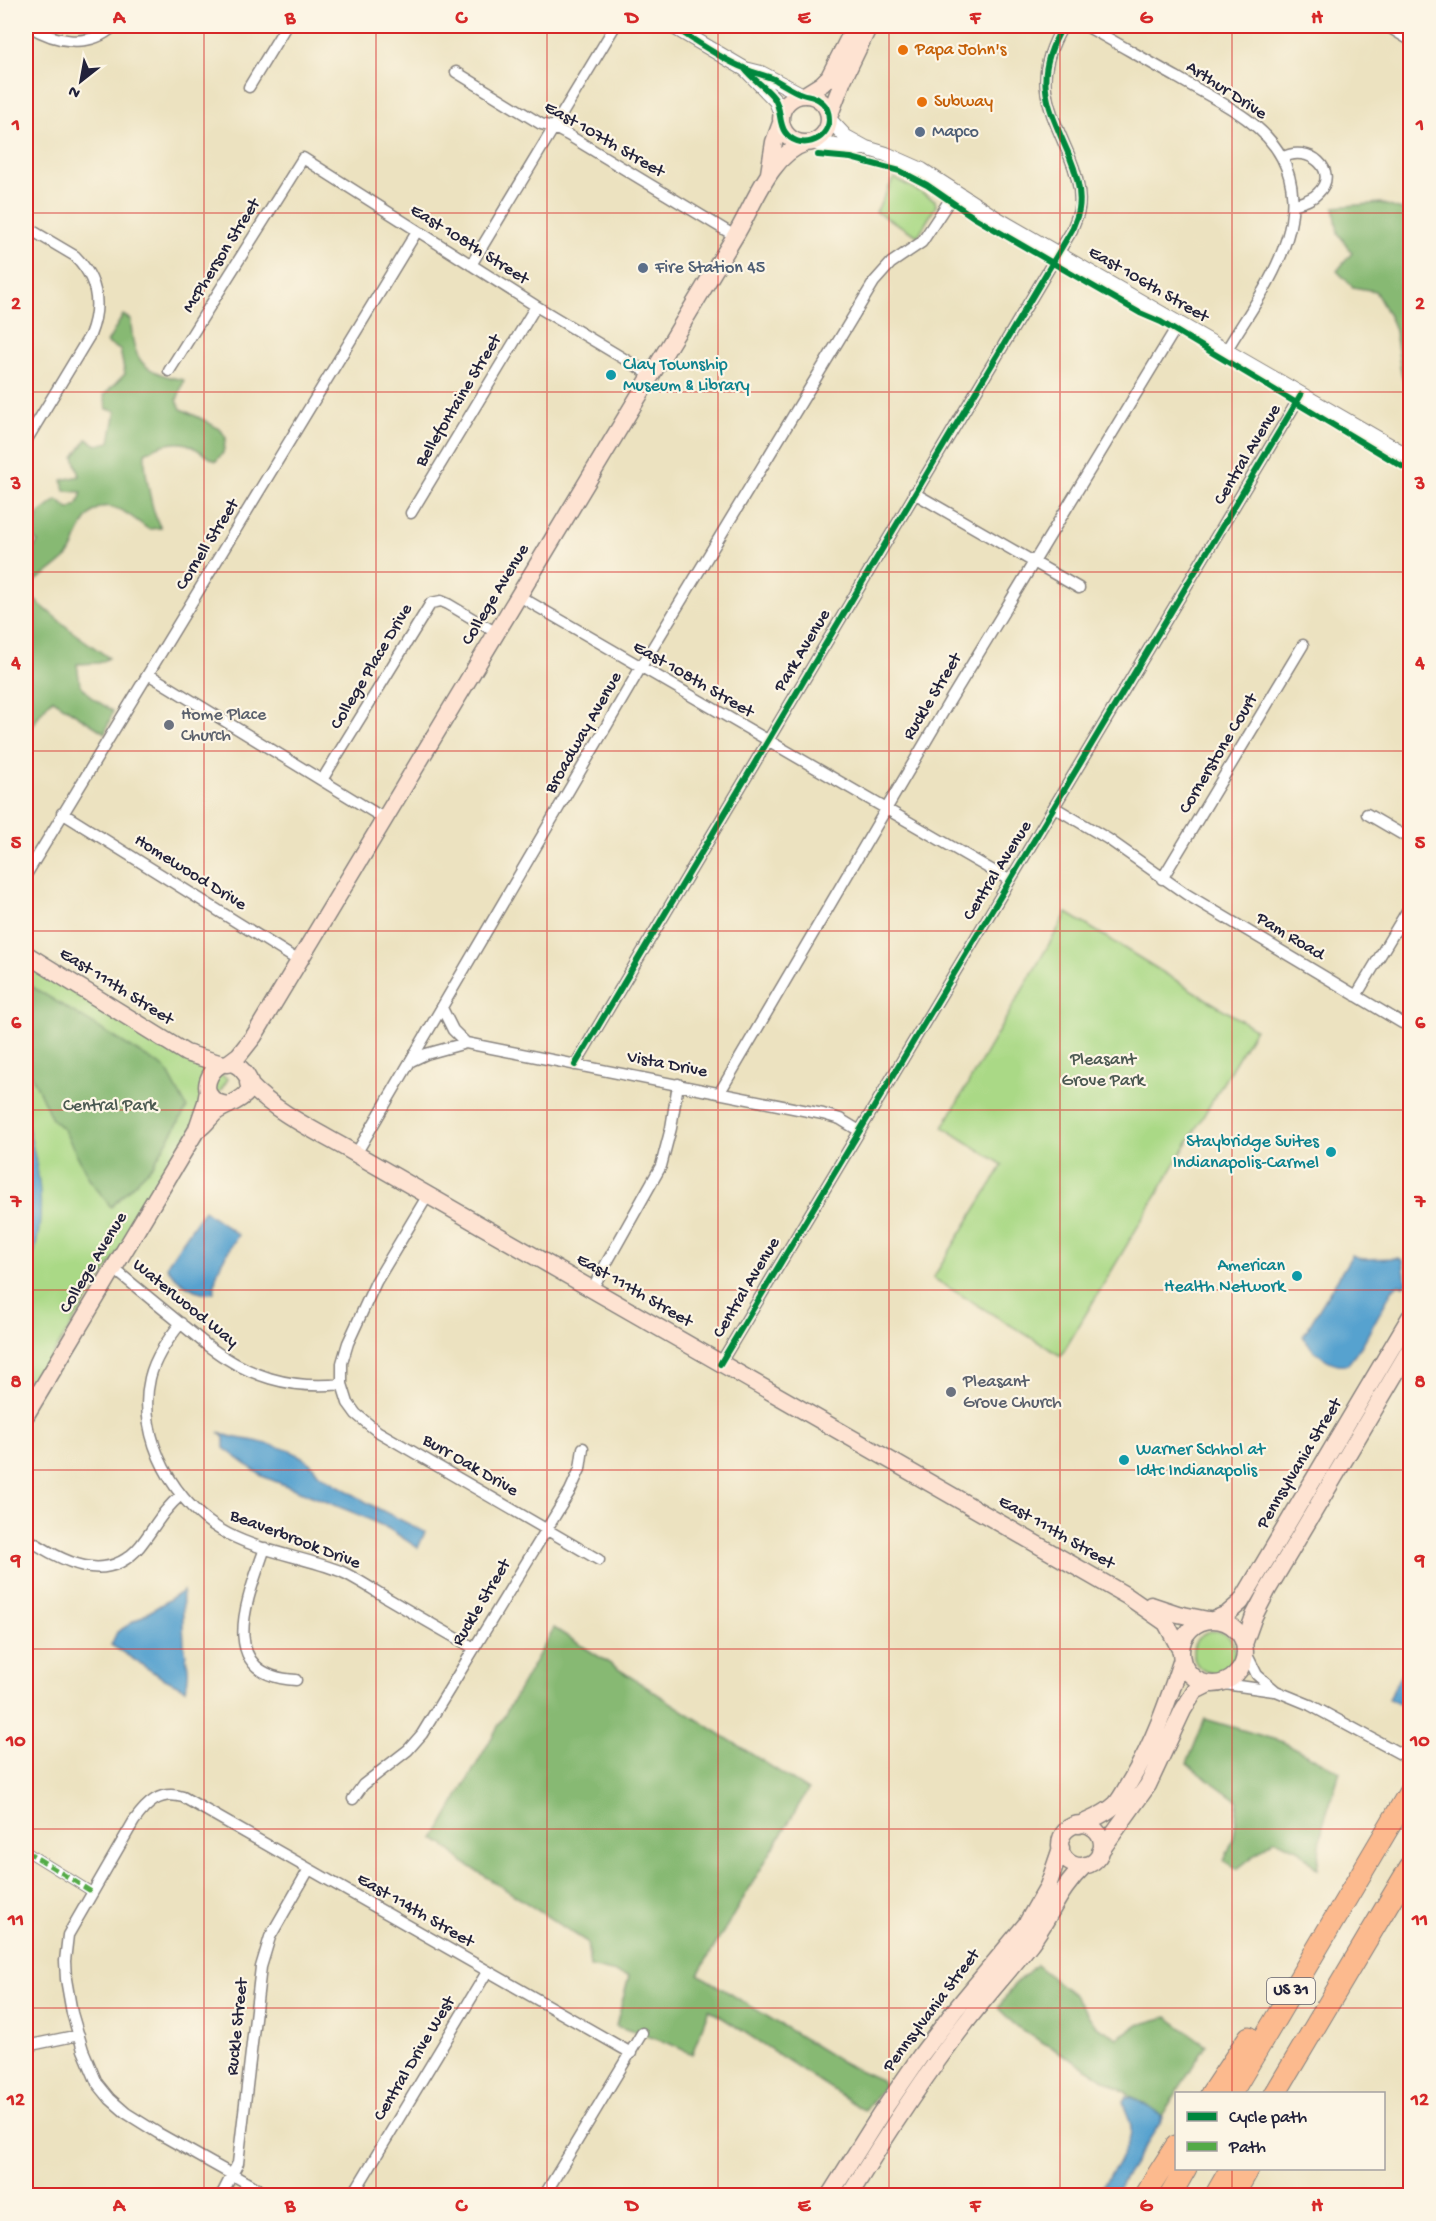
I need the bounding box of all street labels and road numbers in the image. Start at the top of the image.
street label: Arthur Drive [1182,57,1271,125]
street label: East 107th Street [540,97,669,184]
street label: McPherson Street [178,194,266,317]
street label: East 108th Street [406,200,534,291]
street label: East 106th Street [1084,242,1213,329]
street label: Bellefontaine Street [411,330,508,472]
street label: Central Avenue [1210,400,1287,509]
street label: Cornell Street [172,494,245,594]
street label: College Avenue [458,540,535,649]
street label: College Place Drive [326,600,418,734]
street label: Park Avenue [770,605,836,697]
street label: East 108th Street [629,637,759,724]
street label: Ruckle Street [899,648,968,744]
street label: Broadway Avenue [540,668,628,798]
street label: Cornerstone Court [1175,689,1264,818]
street label: Central Avenue [959,817,1037,925]
street label: Homewood Drive [130,830,251,916]
street label: Pam Road [1251,908,1329,966]
street label: East 111th Street [55,944,178,1031]
street label: Vista Drive [624,1047,710,1083]
street label: College Avenue [56,1208,133,1317]
street label: Central Avenue [709,1233,786,1342]
street label: East 111th Street [572,1249,697,1334]
street label: Waterwood Way [128,1255,242,1353]
street label: Pennsylvania Street [1252,1394,1348,1534]
street label: Burr Oak Drive [418,1430,522,1502]
street label: East 111th Street [994,1491,1119,1576]
street label: Beaverbrook Drive [226,1505,364,1575]
street label: Ruckle Street [448,1554,517,1650]
street label: East 114th Street [353,1869,479,1954]
street label: Pennsylvania Street [878,1944,986,2077]
street label: Ruckle Street [222,1976,254,2077]
road number: US 31 [1267,1978,1315,2004]
street label: Central Drive West [370,1991,461,2125]

